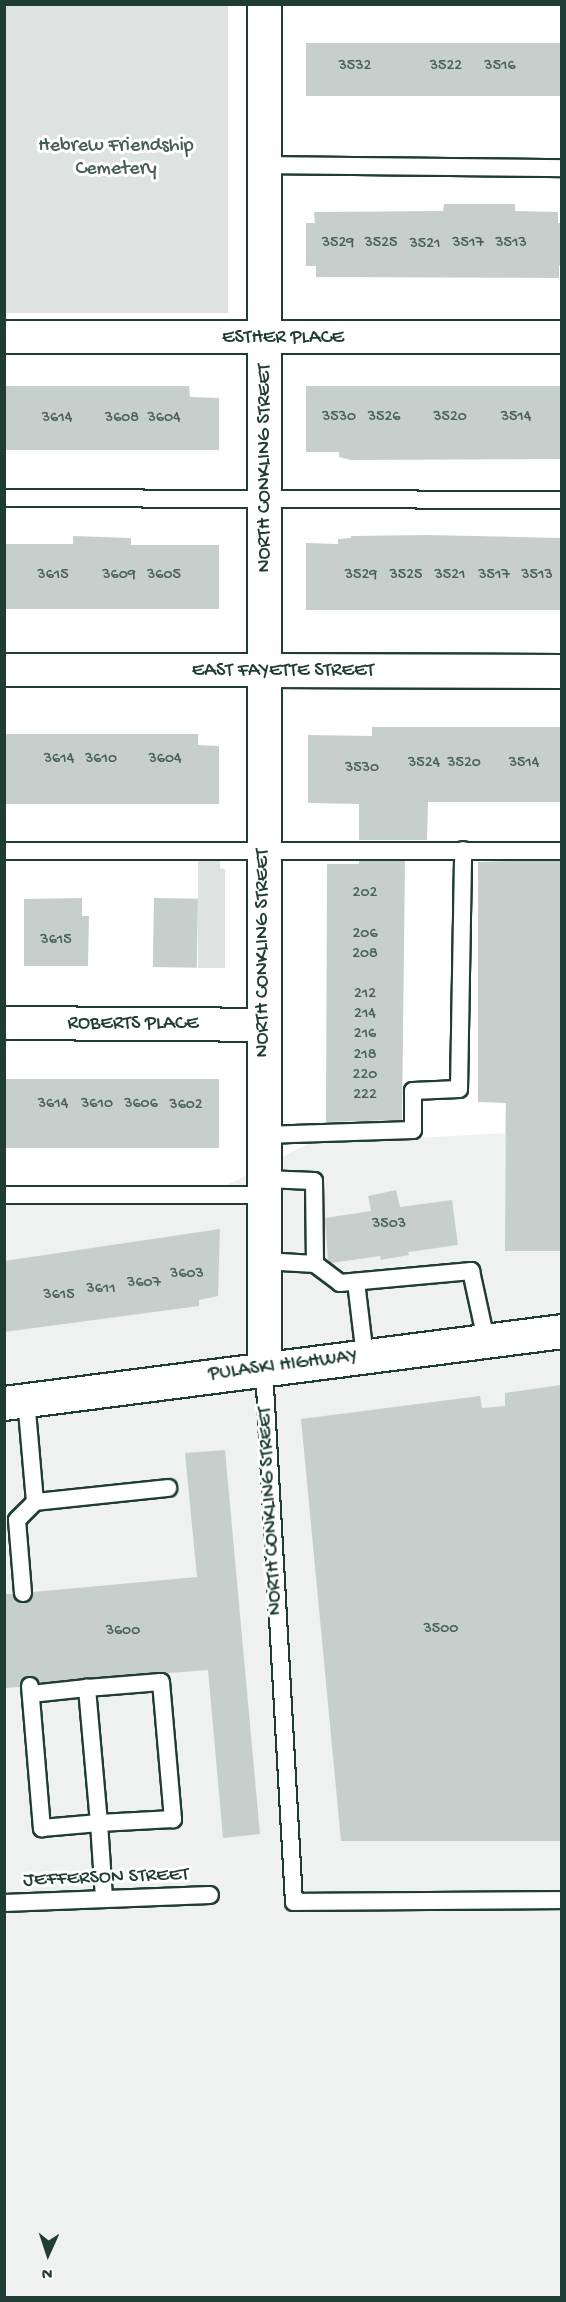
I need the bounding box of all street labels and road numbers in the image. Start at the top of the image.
street label: ESTHER PLACE [222,326,344,350]
street label: NORTH CONKLING STREET [253,364,277,572]
street label: EAST FAYETTE STREET [192,659,374,683]
street label: NORTH CONKLING STREET [251,849,275,1057]
street label: ROBERTS PLACE [68,1012,198,1036]
street label: PULASKI HIGHWAY [207,1345,359,1387]
street label: NORTH CONKLING STREET [254,1406,288,1616]
street label: JEFFERSON STREET [23,1863,189,1893]

